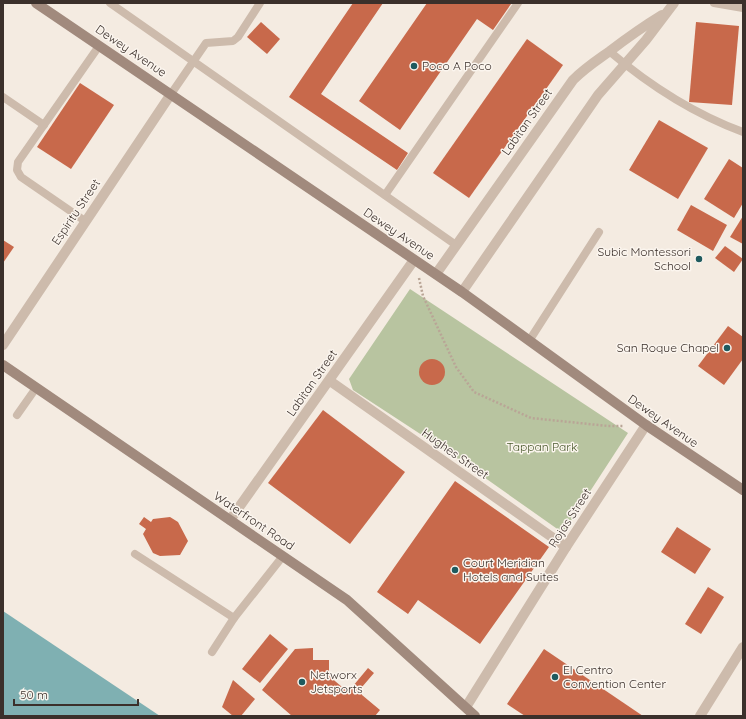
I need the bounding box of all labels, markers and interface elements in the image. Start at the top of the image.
street label: Dewey Avenue [93,21,170,80]
place label: Poco A Poco [422,58,492,73]
marker: Poco A Poco [409,61,419,71]
street label: Labitan Street [498,86,555,158]
street label: Espiritu Street [48,176,103,248]
street label: Dewey Avenue [361,204,438,263]
place label: Subic Montessori School [598,244,691,273]
marker: Subic Montessori School [694,254,704,264]
place label: San Roque Chapel [617,340,719,355]
marker: San Roque Chapel [722,343,732,353]
street label: Labitan Street [283,347,340,419]
street label: Dewey Avenue [625,391,702,450]
street label: Hughes Street [419,425,492,482]
park label: Tappan Park [507,439,577,454]
street label: Rojas Street [545,485,594,550]
street label: Waterfront Road [211,488,297,553]
place label: Court Meridian Hotels and Suites [463,555,559,584]
marker: Court Meridian Hotels and Suites [450,565,460,575]
place label: El Centro Convention Center [563,662,666,691]
place label: Networx Jetsports [310,667,363,696]
marker: El Centro Convention Center [550,672,560,682]
marker: Networx Jetsports [297,677,307,687]
scale bar [14,681,138,707]
text: 50 m [20,687,48,702]

